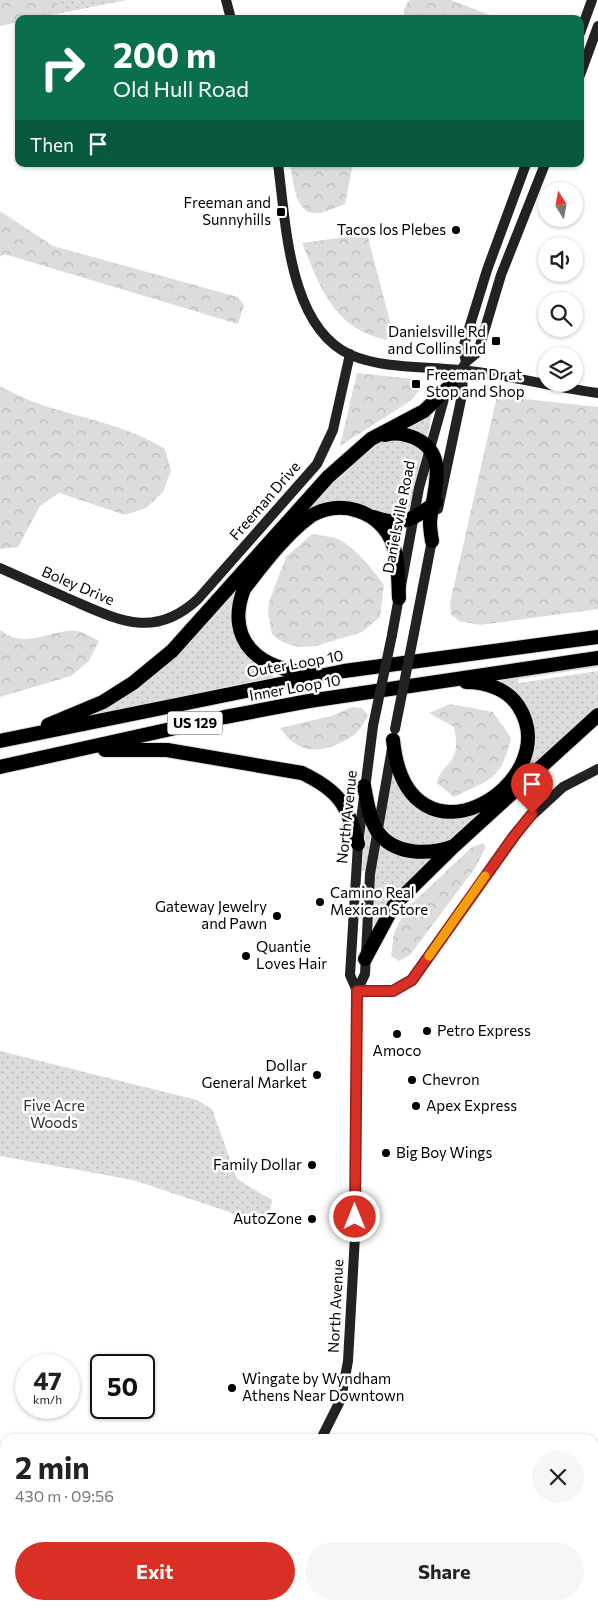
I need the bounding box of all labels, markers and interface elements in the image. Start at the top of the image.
text: 200 m [113,32,216,75]
icon: right [30,35,95,100]
text: Old Hull Road [113,75,249,102]
icon: arrive [84,130,112,158]
text: Then [30,133,74,156]
north arrow [538,182,582,228]
map controls [538,182,583,392]
place label: Freeman and Sunnyhills [184,193,271,228]
marker: Freeman and Sunnyhills [275,206,287,218]
place label: Tacos los Plebes [337,220,446,238]
marker: Tacos los Plebes [450,224,462,236]
button: sound [538,237,583,282]
button: search [538,292,583,337]
place label: Danielsville Rd and Collins Ind [388,322,486,357]
marker: Danielsville Rd and Collins Ind [490,335,502,347]
button: layers [538,347,583,392]
place label: Freeman Dr at Stop and Shop [426,365,525,400]
marker: Freeman Dr at Stop and Shop [410,378,422,390]
street label: Freeman Drive [225,457,303,543]
street label: Danielsville Road [378,459,418,575]
street label: Boley Drive [39,562,117,608]
street label: Outer Loop 10 [245,646,345,680]
street label: Inner Loop 10 [248,670,342,704]
road number: US 129 [168,711,222,734]
pin [511,763,553,814]
street label: North Avenue [332,769,360,865]
icon: arrive [518,770,546,798]
place label: Camino Real Mexican Store [330,883,428,918]
marker: Camino Real Mexican Store [314,896,326,908]
place label: Gateway Jewelry and Pawn [155,897,267,932]
marker: Gateway Jewelry and Pawn [271,910,283,922]
place label: Quantie Loves Hair [256,937,327,972]
marker: Quantie Loves Hair [240,950,252,962]
place label: Petro Express [437,1021,531,1039]
marker: Petro Express [421,1025,433,1037]
marker: Amoco [391,1028,403,1040]
place label: Amoco [373,1041,421,1059]
place label: Dollar General Market [201,1056,307,1091]
marker: Dollar General Market [311,1069,323,1081]
place label: Chevron [422,1070,480,1088]
marker: Chevron [406,1074,418,1086]
park label: Five Acre Woods [23,1096,85,1131]
place label: Apex Express [426,1096,517,1114]
marker: Apex Express [410,1100,422,1112]
place label: Big Boy Wings [396,1143,492,1161]
marker: Big Boy Wings [380,1147,392,1159]
place label: Family Dollar [213,1155,302,1173]
marker: Family Dollar [306,1159,318,1171]
position arrow [328,1190,380,1242]
place label: AutoZone [233,1209,302,1227]
marker: AutoZone [306,1213,318,1225]
street label: North Avenue [324,1259,346,1353]
speed limit sign: 50 [90,1354,155,1419]
text: 47 [33,1365,62,1395]
place label: Wingate by Wyndham Athens Near Downtown [242,1369,404,1404]
marker: Wingate by Wyndham Athens Near Downtown [226,1382,238,1394]
text: km/h [33,1392,62,1406]
text: 2 min [15,1448,90,1485]
button: close [532,1451,584,1503]
text: 430 m · 09:56 [15,1486,114,1505]
button: Exit [15,1542,295,1600]
button: Share [305,1542,584,1600]

